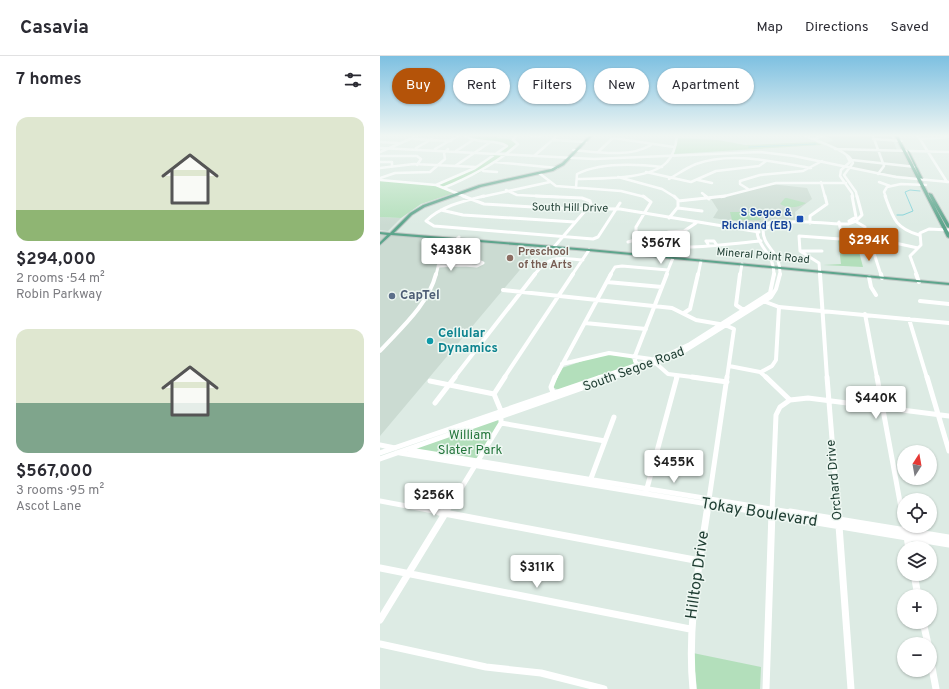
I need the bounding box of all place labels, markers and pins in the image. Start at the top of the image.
place label: S Segoe & Richland (EB) [721,206,792,233]
marker: S Segoe & Richland (EB) [795,214,805,224]
pin: $294K [841,228,897,262]
pin: $567K [633,231,689,265]
pin: $438K [423,238,479,272]
place label: Preschool of the Arts [518,245,572,272]
marker: Preschool of the Arts [505,253,515,263]
place label: CapTel [400,288,440,304]
marker: CapTel [387,291,397,301]
place label: Cellular Dynamics [438,326,498,357]
marker: Cellular Dynamics [425,336,435,346]
pin: $440K [848,386,904,420]
pin: $455K [646,450,702,484]
pin: $256K [406,483,462,517]
pin: $311K [509,555,565,589]

